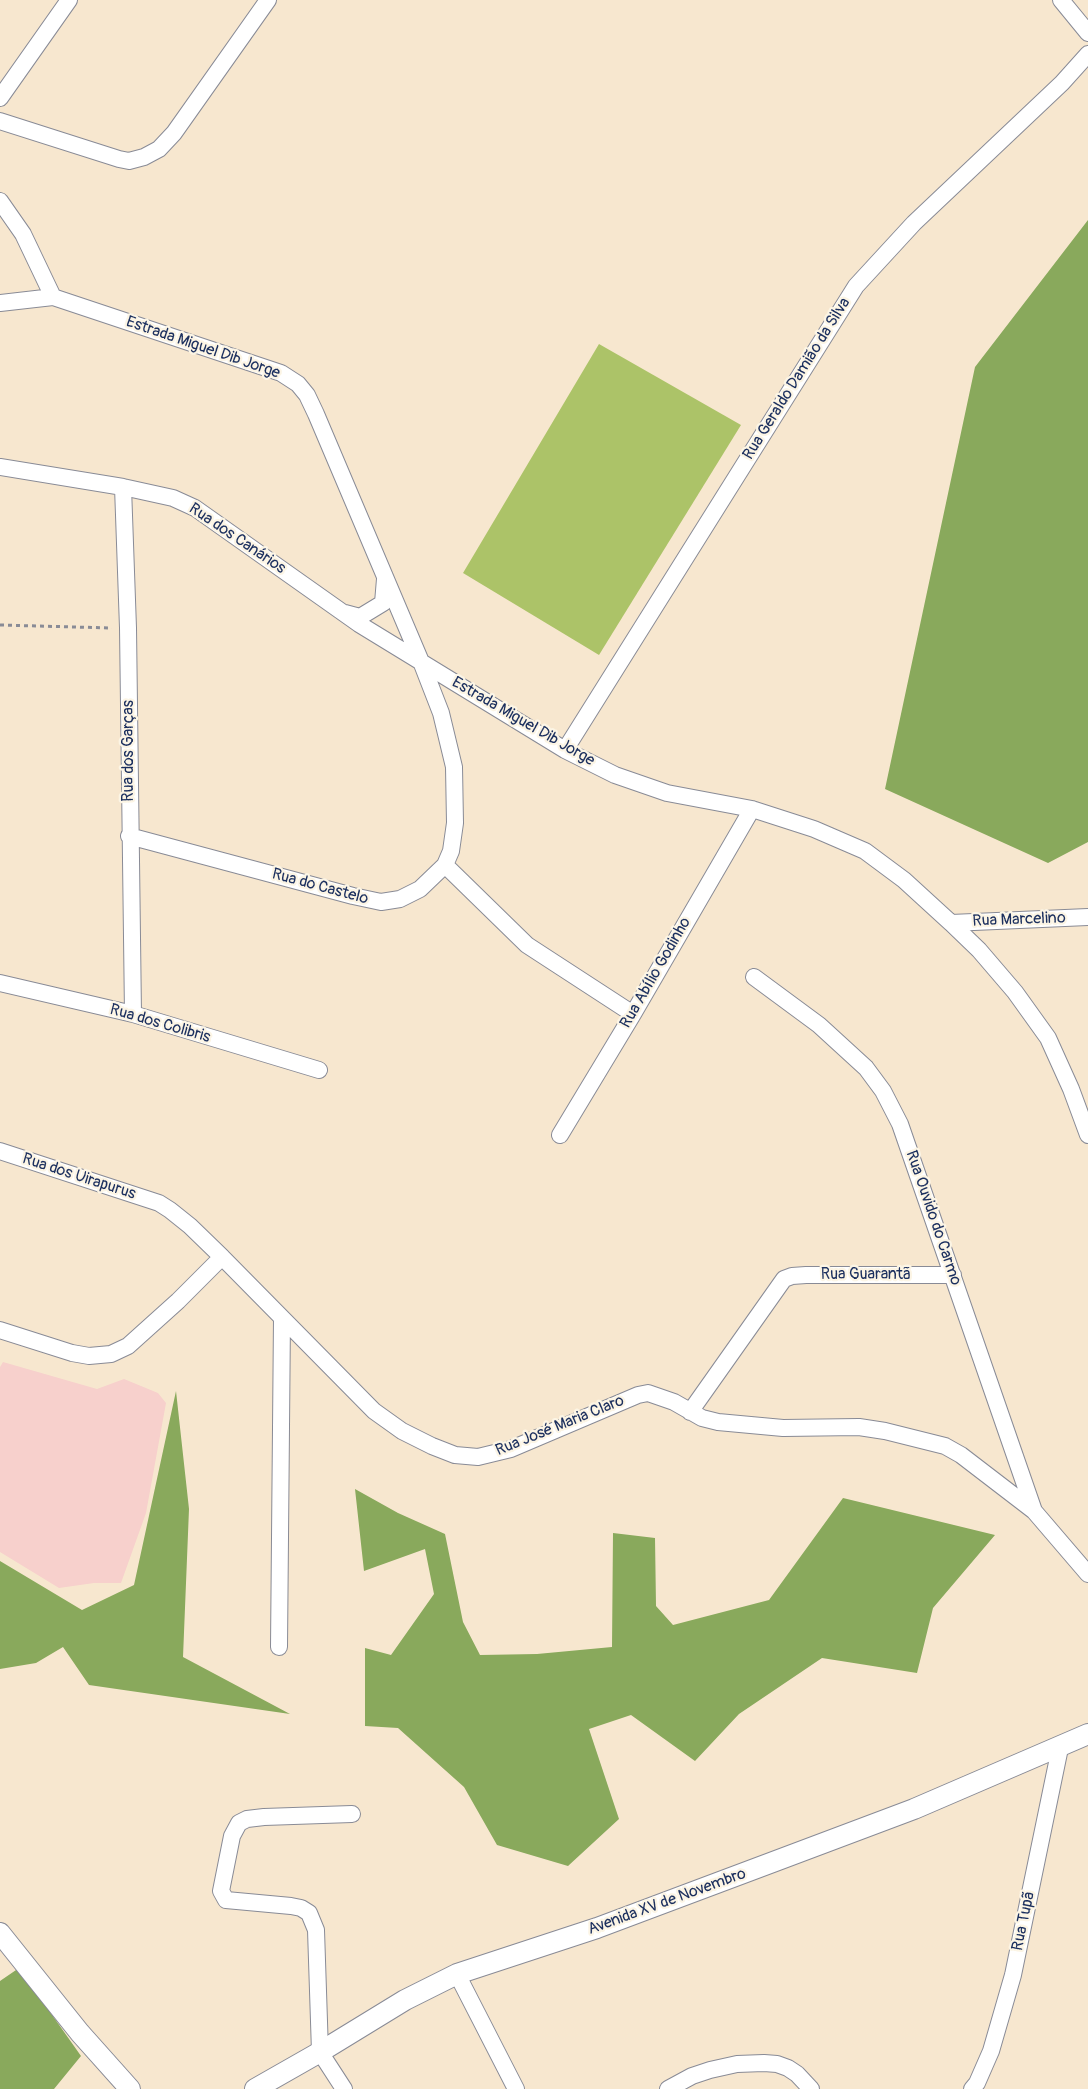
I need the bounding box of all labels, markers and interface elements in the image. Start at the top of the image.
street label: Rua Geraldo Damião da Silva [739,294,855,464]
street label: Estrada Miguel Dib Jorge [123,313,283,383]
street label: Rua dos Canários [185,500,289,578]
street label: Estrada Miguel Dib Jorge [448,673,598,771]
street label: Rua dos Garças [119,700,139,802]
street label: Rua do Castelo [270,865,370,909]
street label: Rua Marcelino [972,909,1066,931]
street label: Rua Abílio Godinho [617,914,695,1032]
street label: Rua dos Colibris [108,1000,212,1048]
street label: Rua Ouvido do Carmo [901,1148,965,1288]
street label: Rua dos Uirapurus [20,1150,138,1204]
street label: Rua Guarantã [821,1265,911,1285]
street label: Rua José Maria Claro [493,1391,627,1461]
street label: Avenida XV de Novembro [585,1864,749,1940]
street label: Rua Tupã [1008,1889,1040,1953]

